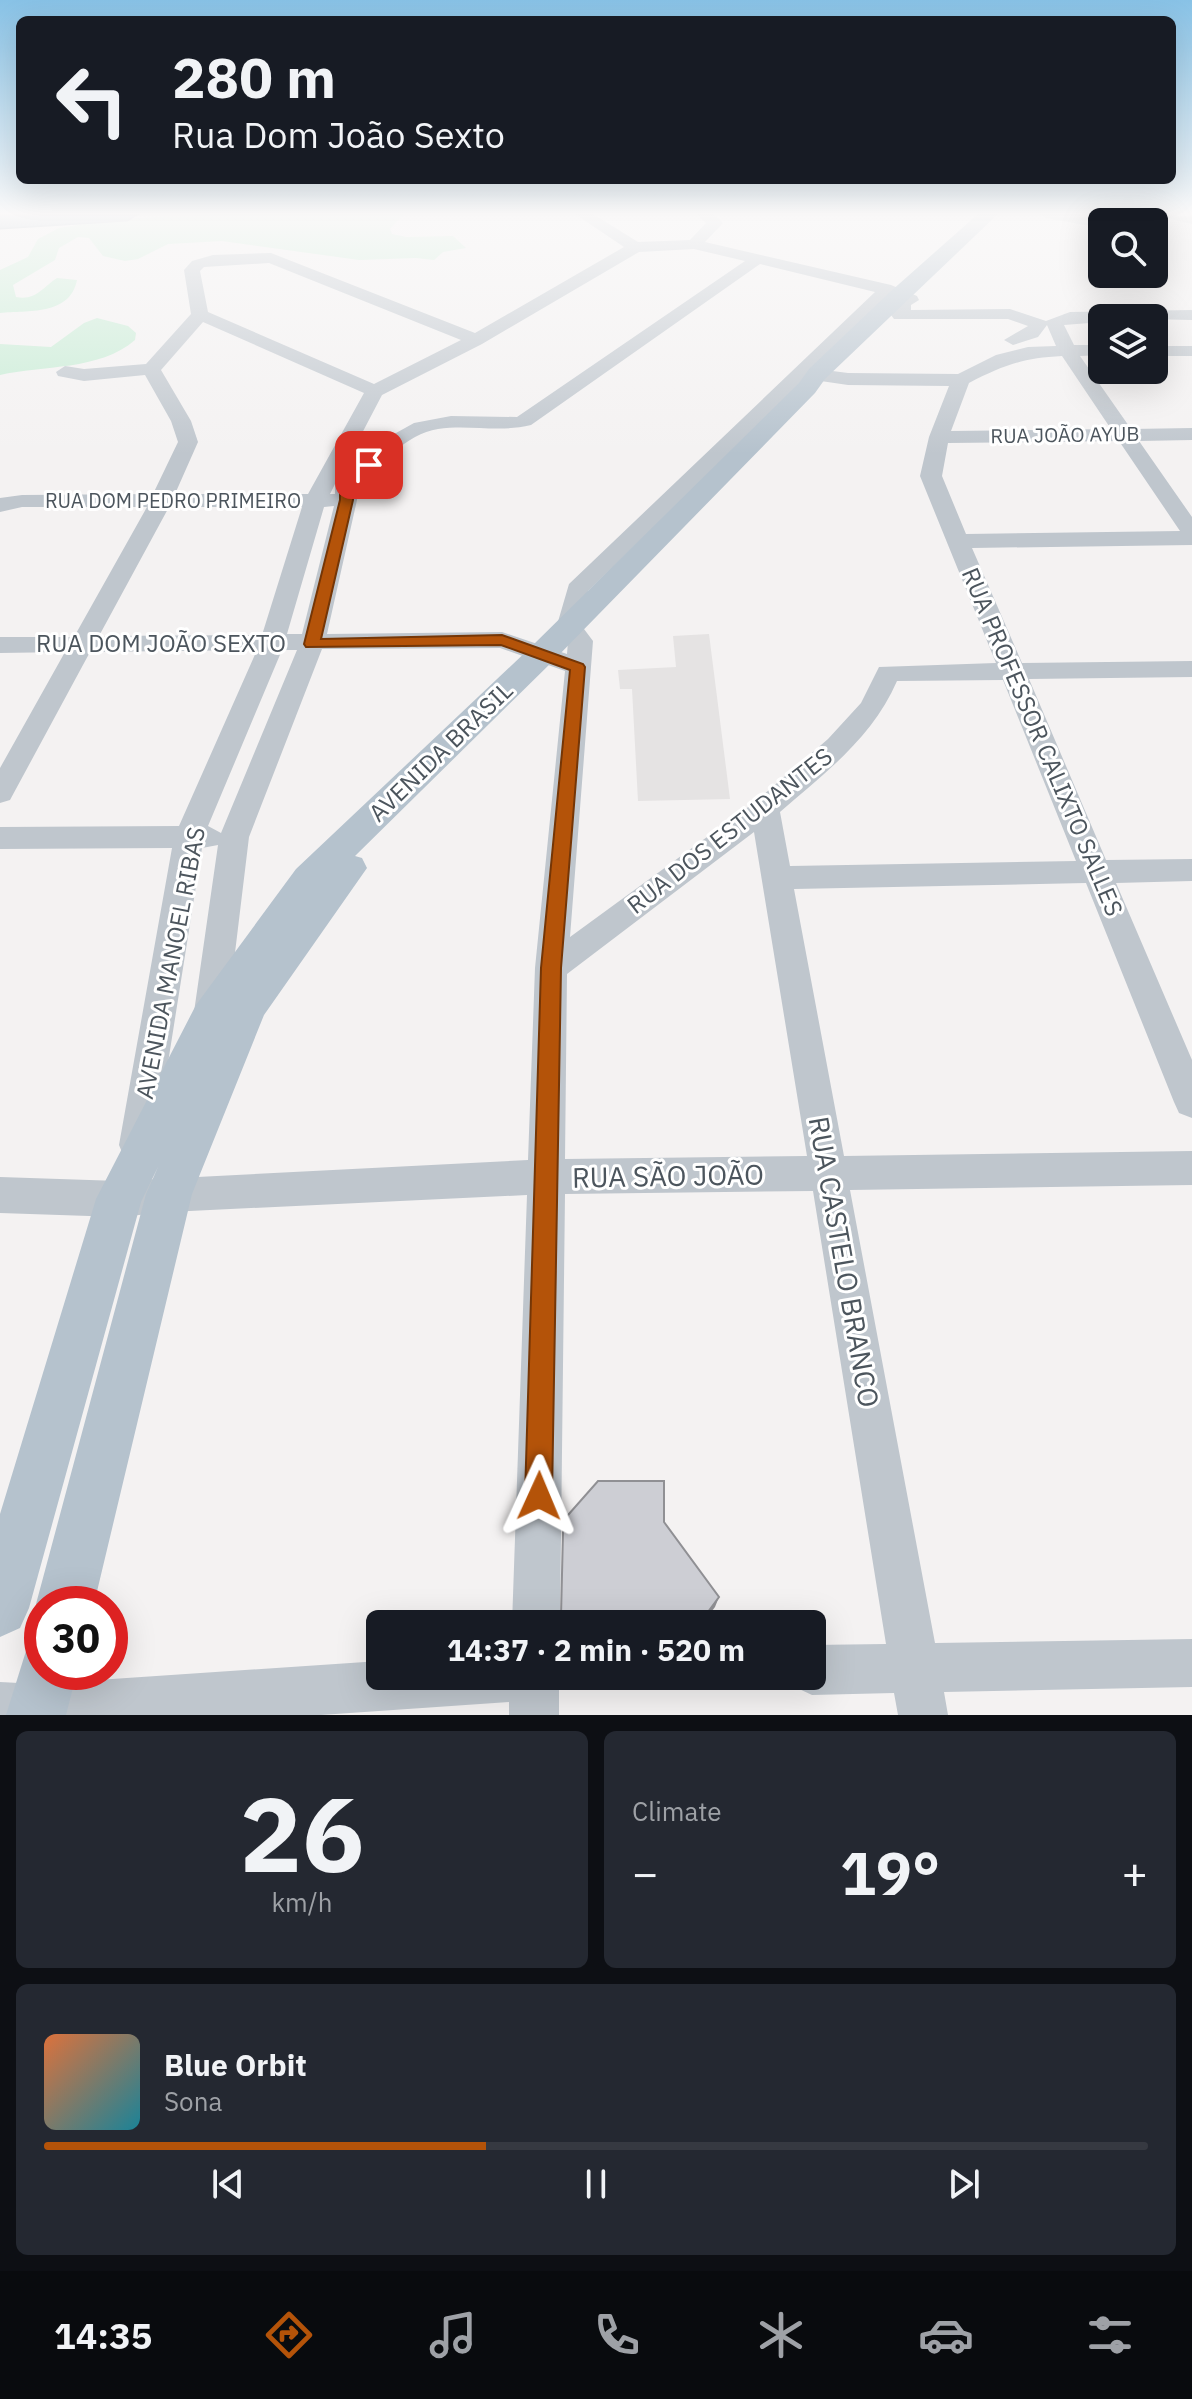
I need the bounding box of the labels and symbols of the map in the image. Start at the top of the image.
street label: RUA JOÃO AYUB [990,420,1140,449]
pin [335,431,403,499]
street label: RUA DOM PEDRO PRIMEIRO [45,487,301,514]
street label: RUA PROFESSOR CALIXTO SALLES [955,562,1131,921]
street label: RUA DOM JOÃO SEXTO [36,627,286,659]
street label: AVENIDA BRASIL [361,674,519,828]
street label: RUA DOS ESTUDANTES [620,740,839,920]
street label: AVENIDA MANOEL RIBAS [128,824,212,1102]
street label: RUA CASTELO BRANCO [801,1114,888,1410]
street label: RUA SÃO JOÃO [572,1155,764,1196]
position arrow [497,1454,581,1538]
speed limit sign: 30 [24,1586,128,1690]

